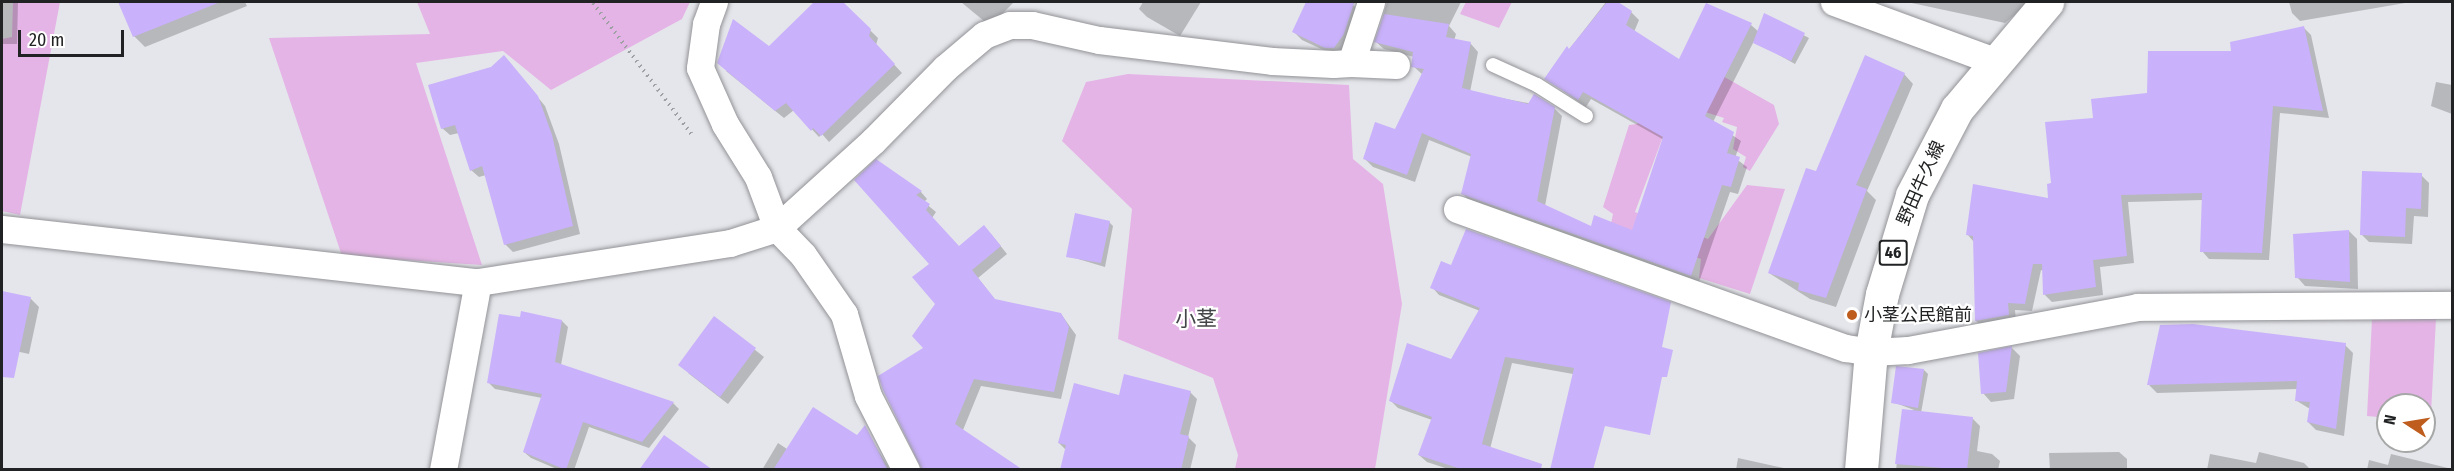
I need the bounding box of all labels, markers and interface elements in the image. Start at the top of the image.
scale bar [21,18,128,56]
text: 20 m [29,29,64,51]
street label: 野田牛久線 [1893,137,1949,229]
road number: 46 [1878,240,1908,266]
place label: 小茎公民館前 [1864,304,1972,326]
district label: 小茎 [1175,306,1217,332]
marker: 小茎公民館前 [1845,308,1859,322]
north arrow [2376,393,2436,453]
text: N [2380,413,2400,426]

